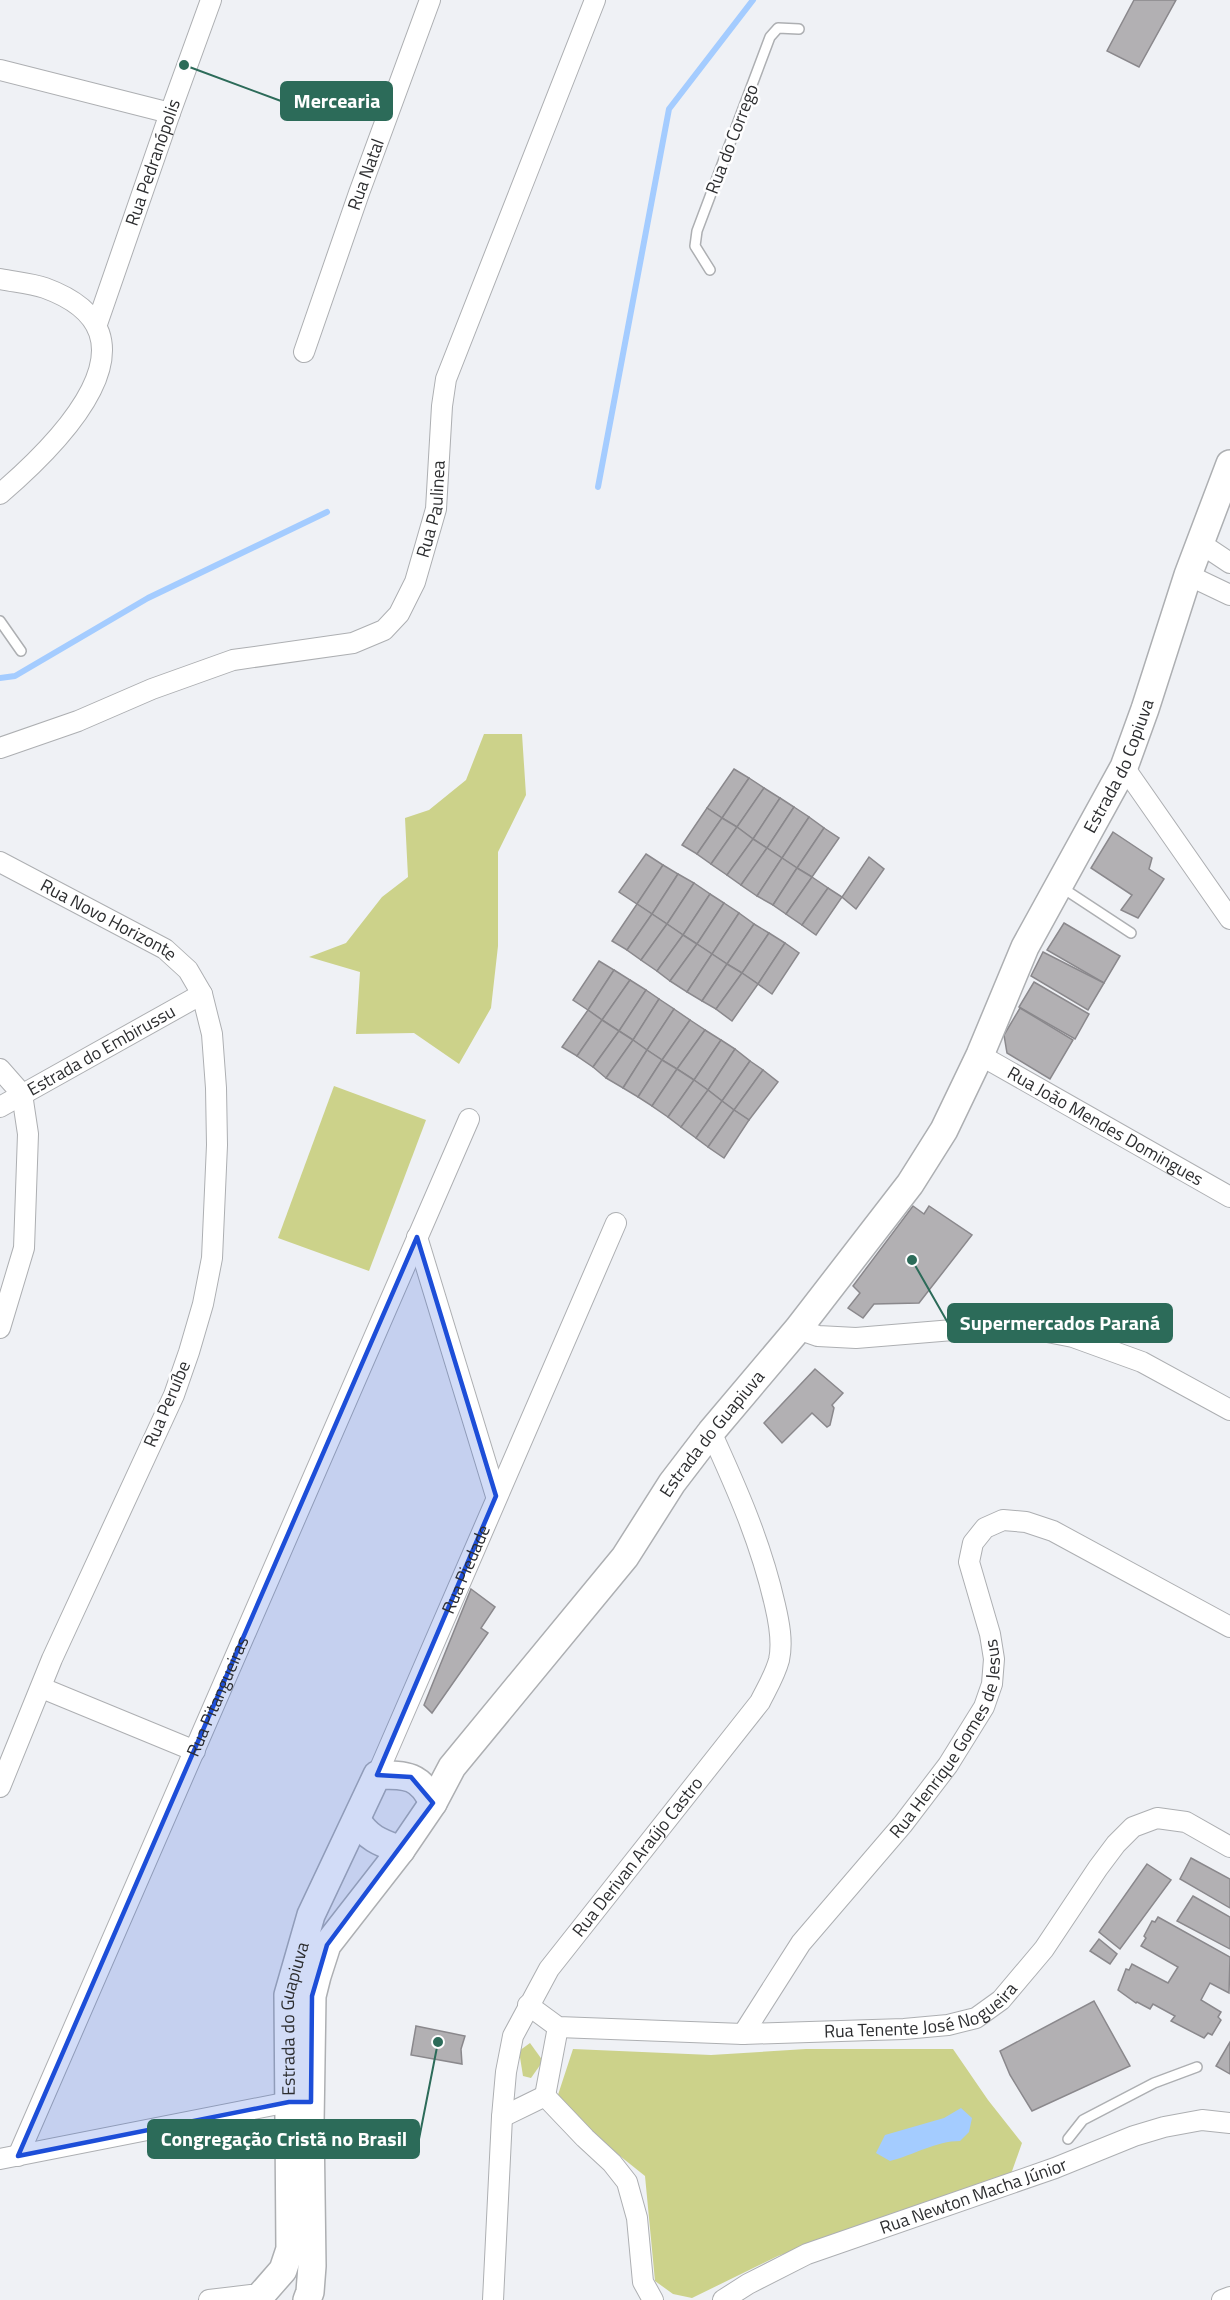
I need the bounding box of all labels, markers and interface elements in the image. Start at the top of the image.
street label: Rua do Corrego [698,80,765,198]
callout: Mercearia [281,82,392,120]
text: Mercearia [294,85,380,116]
street label: Rua Pedranópolis [118,95,187,229]
street label: Rua Natal [340,135,391,214]
street label: Rua Paulinea [409,460,452,561]
street label: Estrada do Copiuva [1076,696,1160,838]
street label: Rua Novo Horizonte [36,872,183,967]
street label: Estrada do Embirussu [22,998,180,1102]
street label: Rua João Mendes Domingues [1002,1059,1208,1192]
callout: Supermercados Paraná [948,1304,1172,1342]
text: Supermercados Paraná [960,1307,1160,1338]
street label: Rua Peruíbe [136,1356,197,1451]
street label: Estrada do Guapiuva [652,1364,771,1502]
street label: Rua Piedade [434,1521,497,1618]
street label: Rua Pitangueiras [179,1632,255,1761]
street label: Rua Henrique Gomes de Jesus [883,1637,1007,1844]
street label: Rua Derivan Araújo Castro [565,1771,709,1943]
street label: Estrada do Guapiuva [273,1938,316,2096]
street label: Rua Tenente José Nogueira [824,1976,1023,2044]
callout: Congregação Cristã no Brasil [148,2120,419,2158]
text: Congregação Cristã no Brasil [161,2123,407,2154]
street label: Rua Newton Macha Júnior [876,2151,1071,2241]

